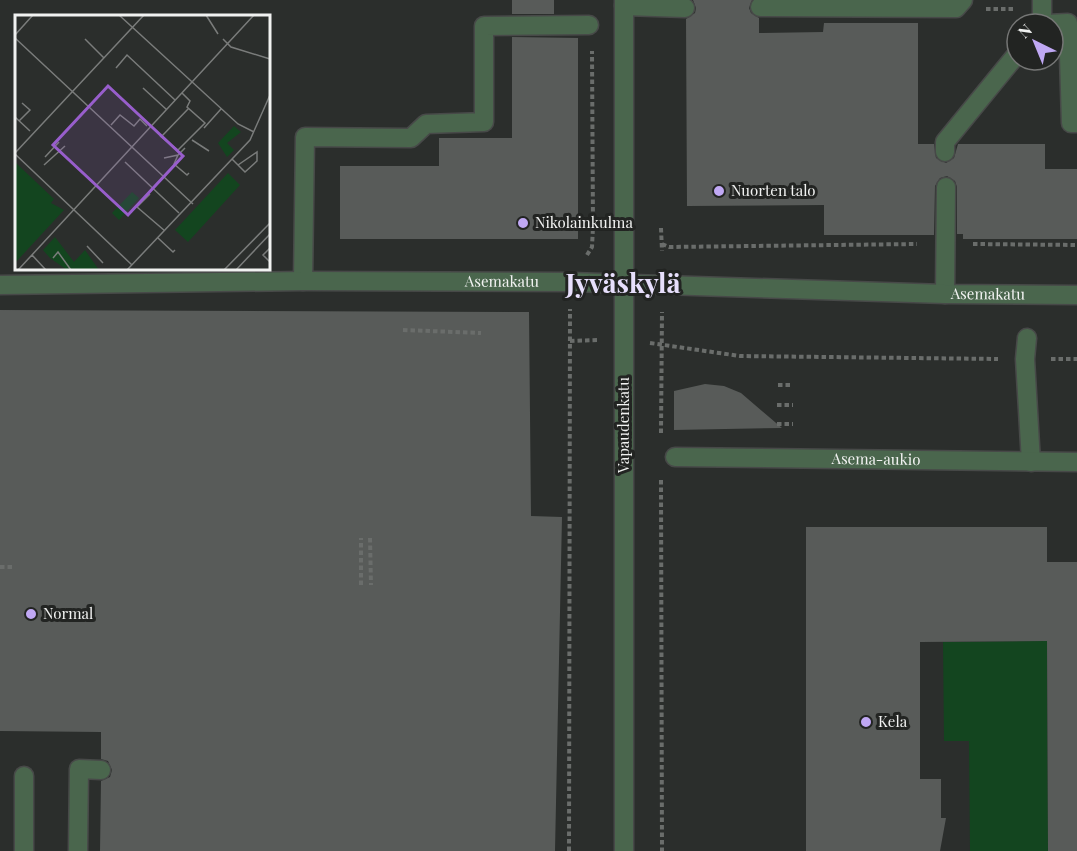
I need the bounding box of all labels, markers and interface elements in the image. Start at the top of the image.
north arrow [1005,12,1065,72]
inset map [15,15,270,270]
text: N [1013,19,1036,42]
place label: Nuorten talo [731,180,816,200]
marker: Nuorten talo [712,184,726,198]
place label: Nikolainkulma [535,212,633,232]
marker: Nikolainkulma [516,216,530,230]
district label: Jyväskylä [565,264,680,300]
street label: Asemakatu [464,271,539,291]
street label: Asemakatu [950,283,1025,304]
street label: Vapaudenkatu [613,377,633,474]
street label: Asema-aukio [830,448,921,469]
place label: Normal [43,603,93,623]
marker: Normal [24,607,38,621]
place label: Kela [878,711,908,731]
marker: Kela [859,715,873,729]

